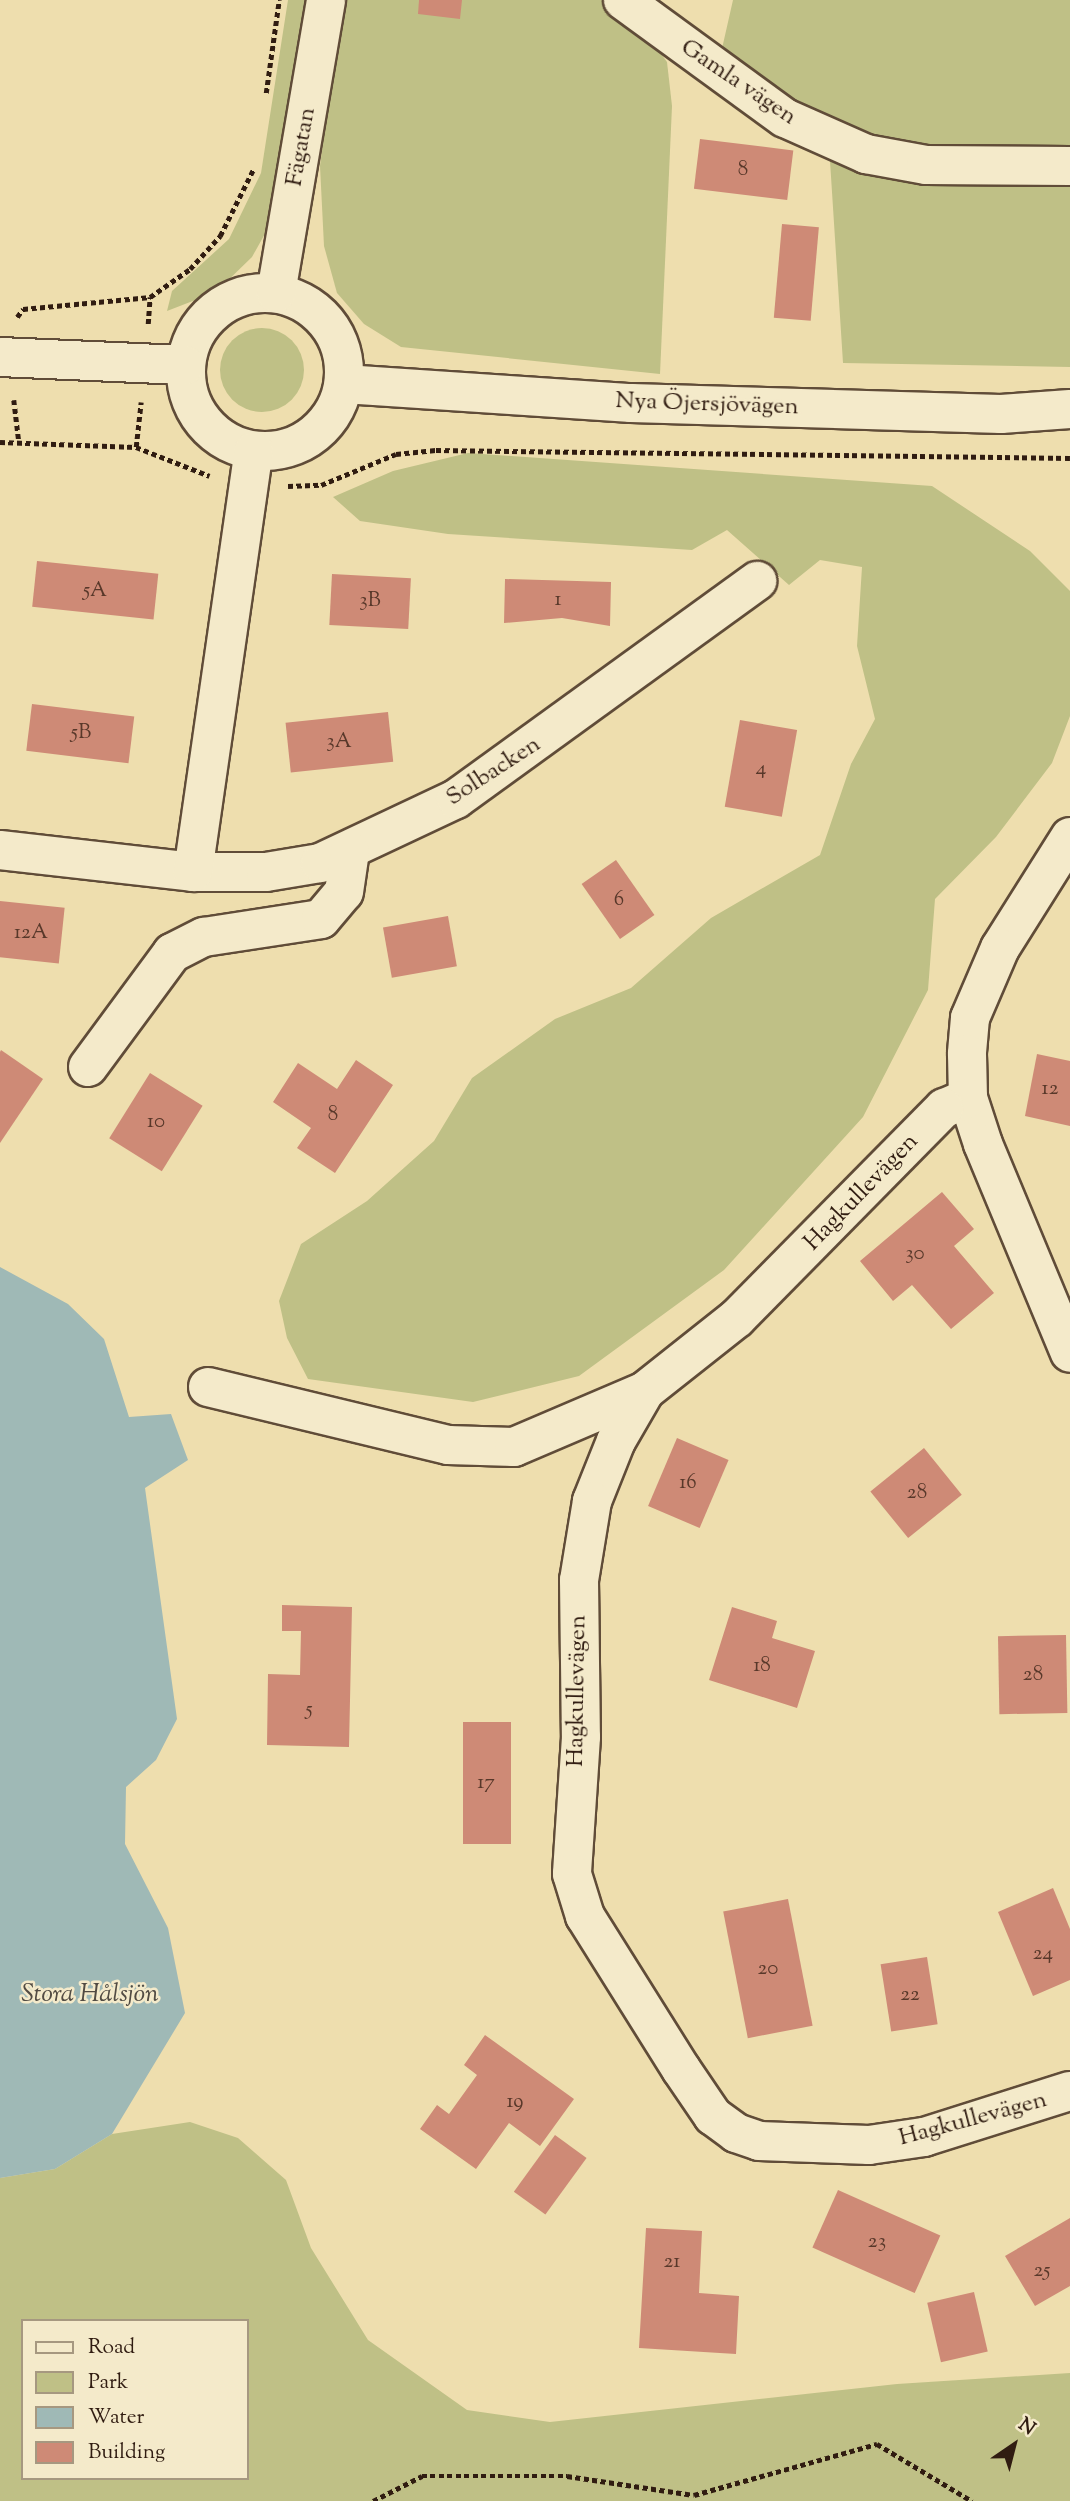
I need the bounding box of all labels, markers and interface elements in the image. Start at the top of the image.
street label: Gamla vägen [675,34,801,132]
street label: Fägatan [281,105,323,189]
house number: 8 [738,157,748,183]
street label: Nya Öjersjövägen [615,387,799,423]
house number: 5A [83,578,107,604]
house number: 1 [554,587,562,613]
house number: 3B [359,588,381,614]
house number: 5B [71,720,91,746]
house number: 3A [326,729,352,755]
street label: Solbacken [441,731,547,813]
house number: 4 [756,756,766,782]
house number: 6 [614,887,624,913]
house number: 12A [14,920,48,946]
house number: 12 [1042,1076,1058,1102]
house number: 8 [328,1102,338,1128]
house number: 10 [147,1109,165,1135]
street label: Hagkullevägen [799,1128,925,1258]
house number: 30 [905,1241,925,1267]
house number: 16 [679,1470,697,1496]
house number: 28 [907,1480,927,1506]
street label: Hagkullevägen [562,1615,594,1767]
house number: 18 [753,1653,771,1679]
house number: 28 [1023,1662,1043,1688]
house number: 5 [305,1697,313,1723]
house number: 17 [477,1770,495,1796]
house number: 24 [1033,1941,1053,1967]
house number: 20 [758,1956,778,1982]
water label: Stora Hålsjön [21,1979,159,2011]
house number: 22 [900,1982,920,2008]
street label: Hagkullevägen [896,2086,1050,2154]
house number: 19 [506,2089,524,2115]
house number: 23 [868,2229,886,2255]
house number: 21 [664,2249,680,2275]
house number: 25 [1033,2258,1051,2284]
legend [21,2319,248,2480]
text: Road [88,2333,135,2363]
text: Park [88,2368,128,2398]
text: Water [88,2403,144,2433]
north arrow [979,2410,1049,2480]
text: N [1012,2412,1040,2443]
text: Building [88,2438,165,2468]

